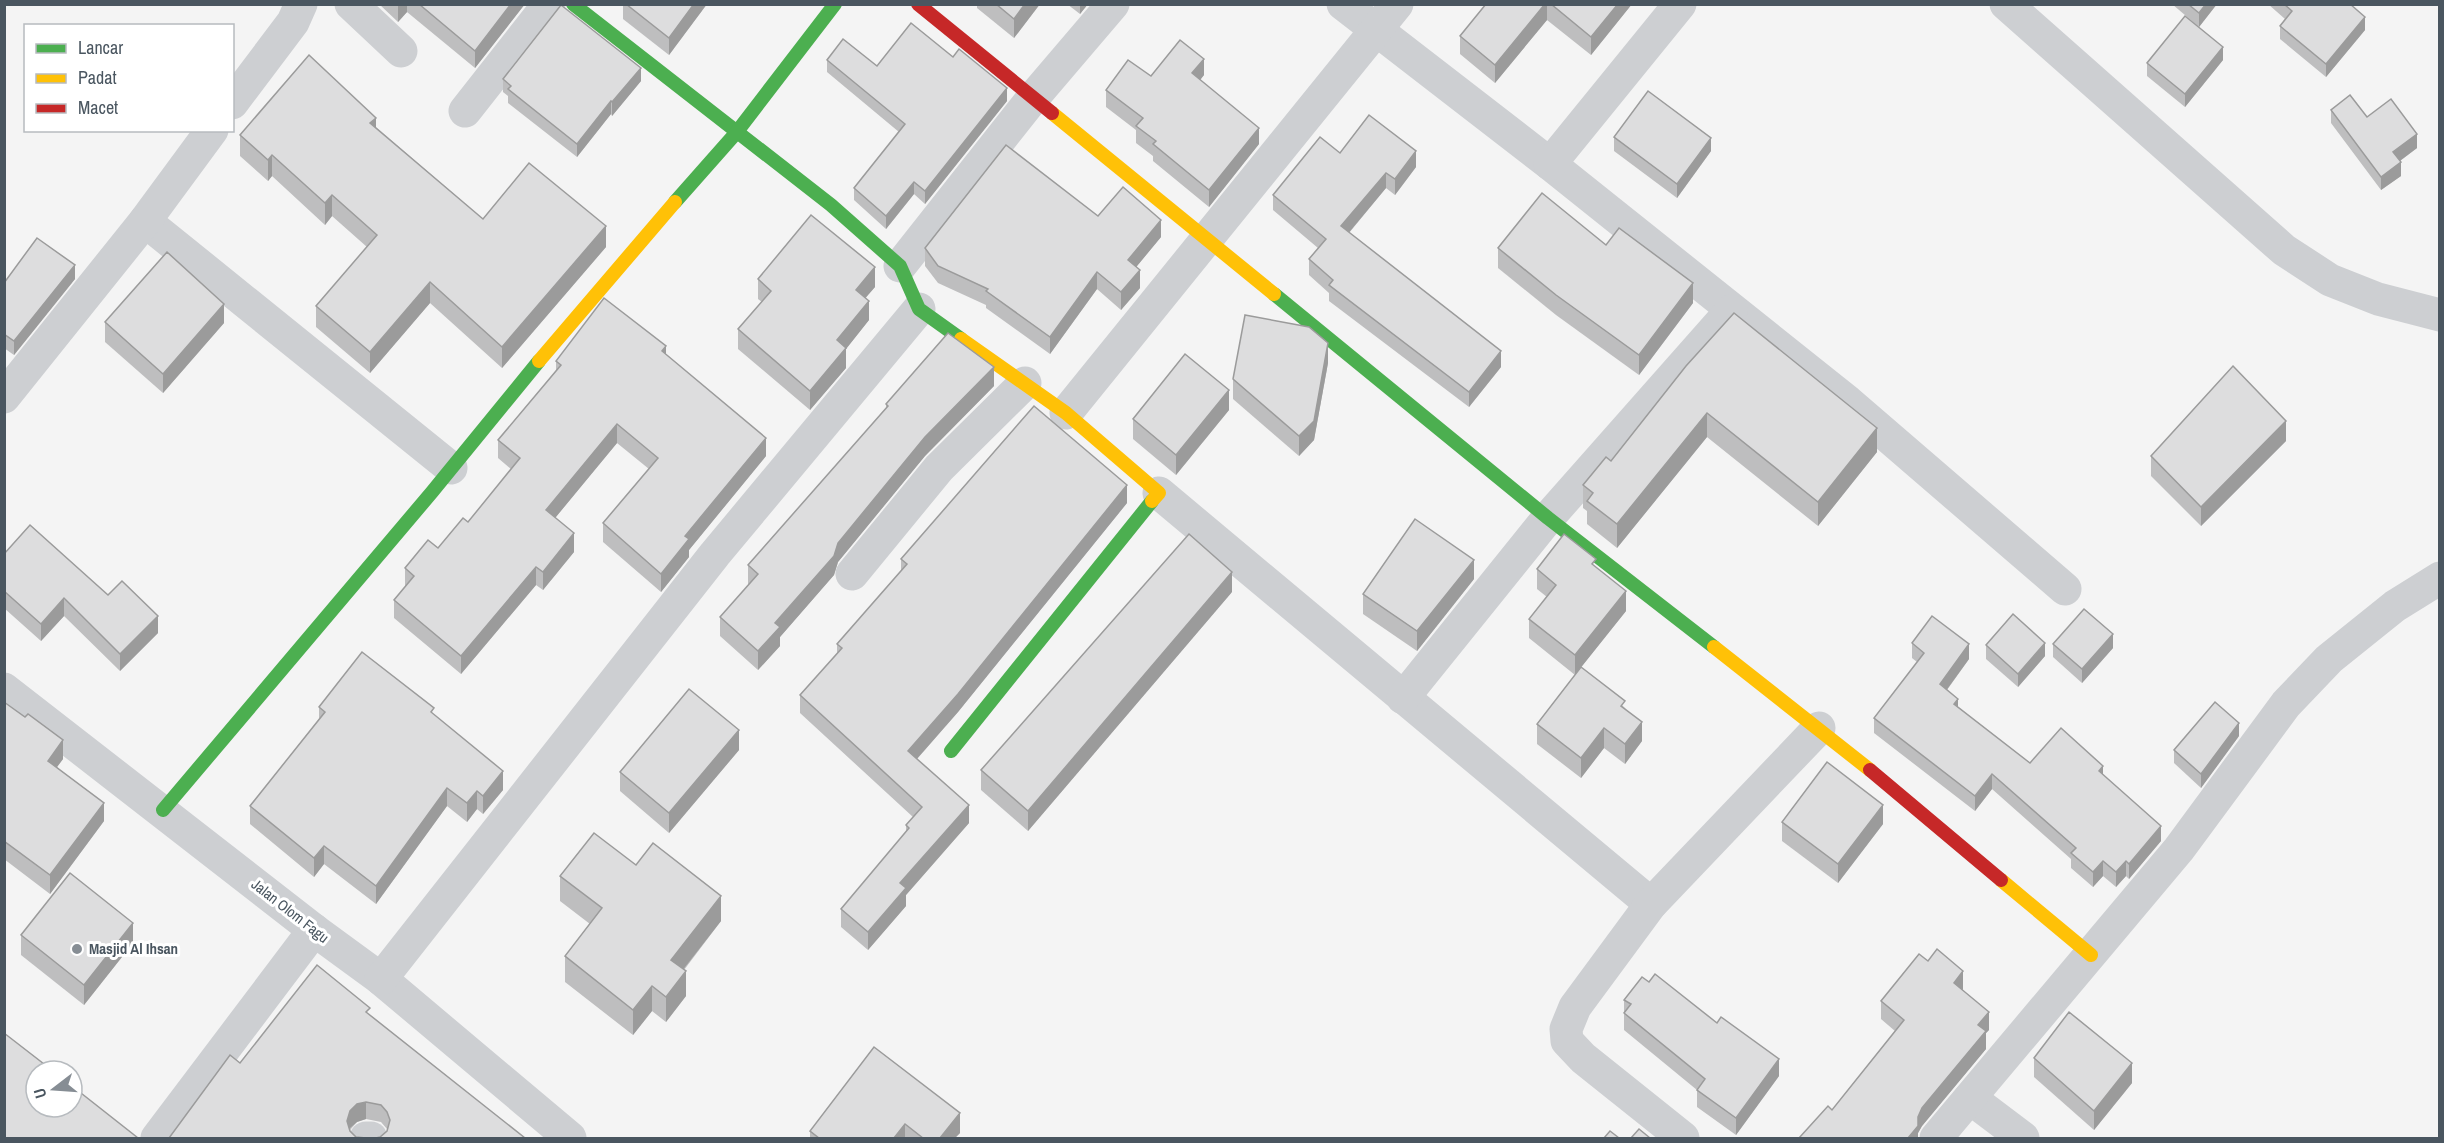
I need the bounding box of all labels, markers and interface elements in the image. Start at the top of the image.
legend [24,24,234,132]
text: Lancar [78,35,123,60]
text: Padat [78,65,117,90]
text: Macet [78,95,118,120]
street label: Jalan Olom Fagu [247,874,333,948]
place label: Masjid Al Ihsan [89,938,178,959]
marker: Masjid Al Ihsan [70,942,84,956]
north arrow [24,1059,84,1119]
text: U [28,1086,52,1101]

